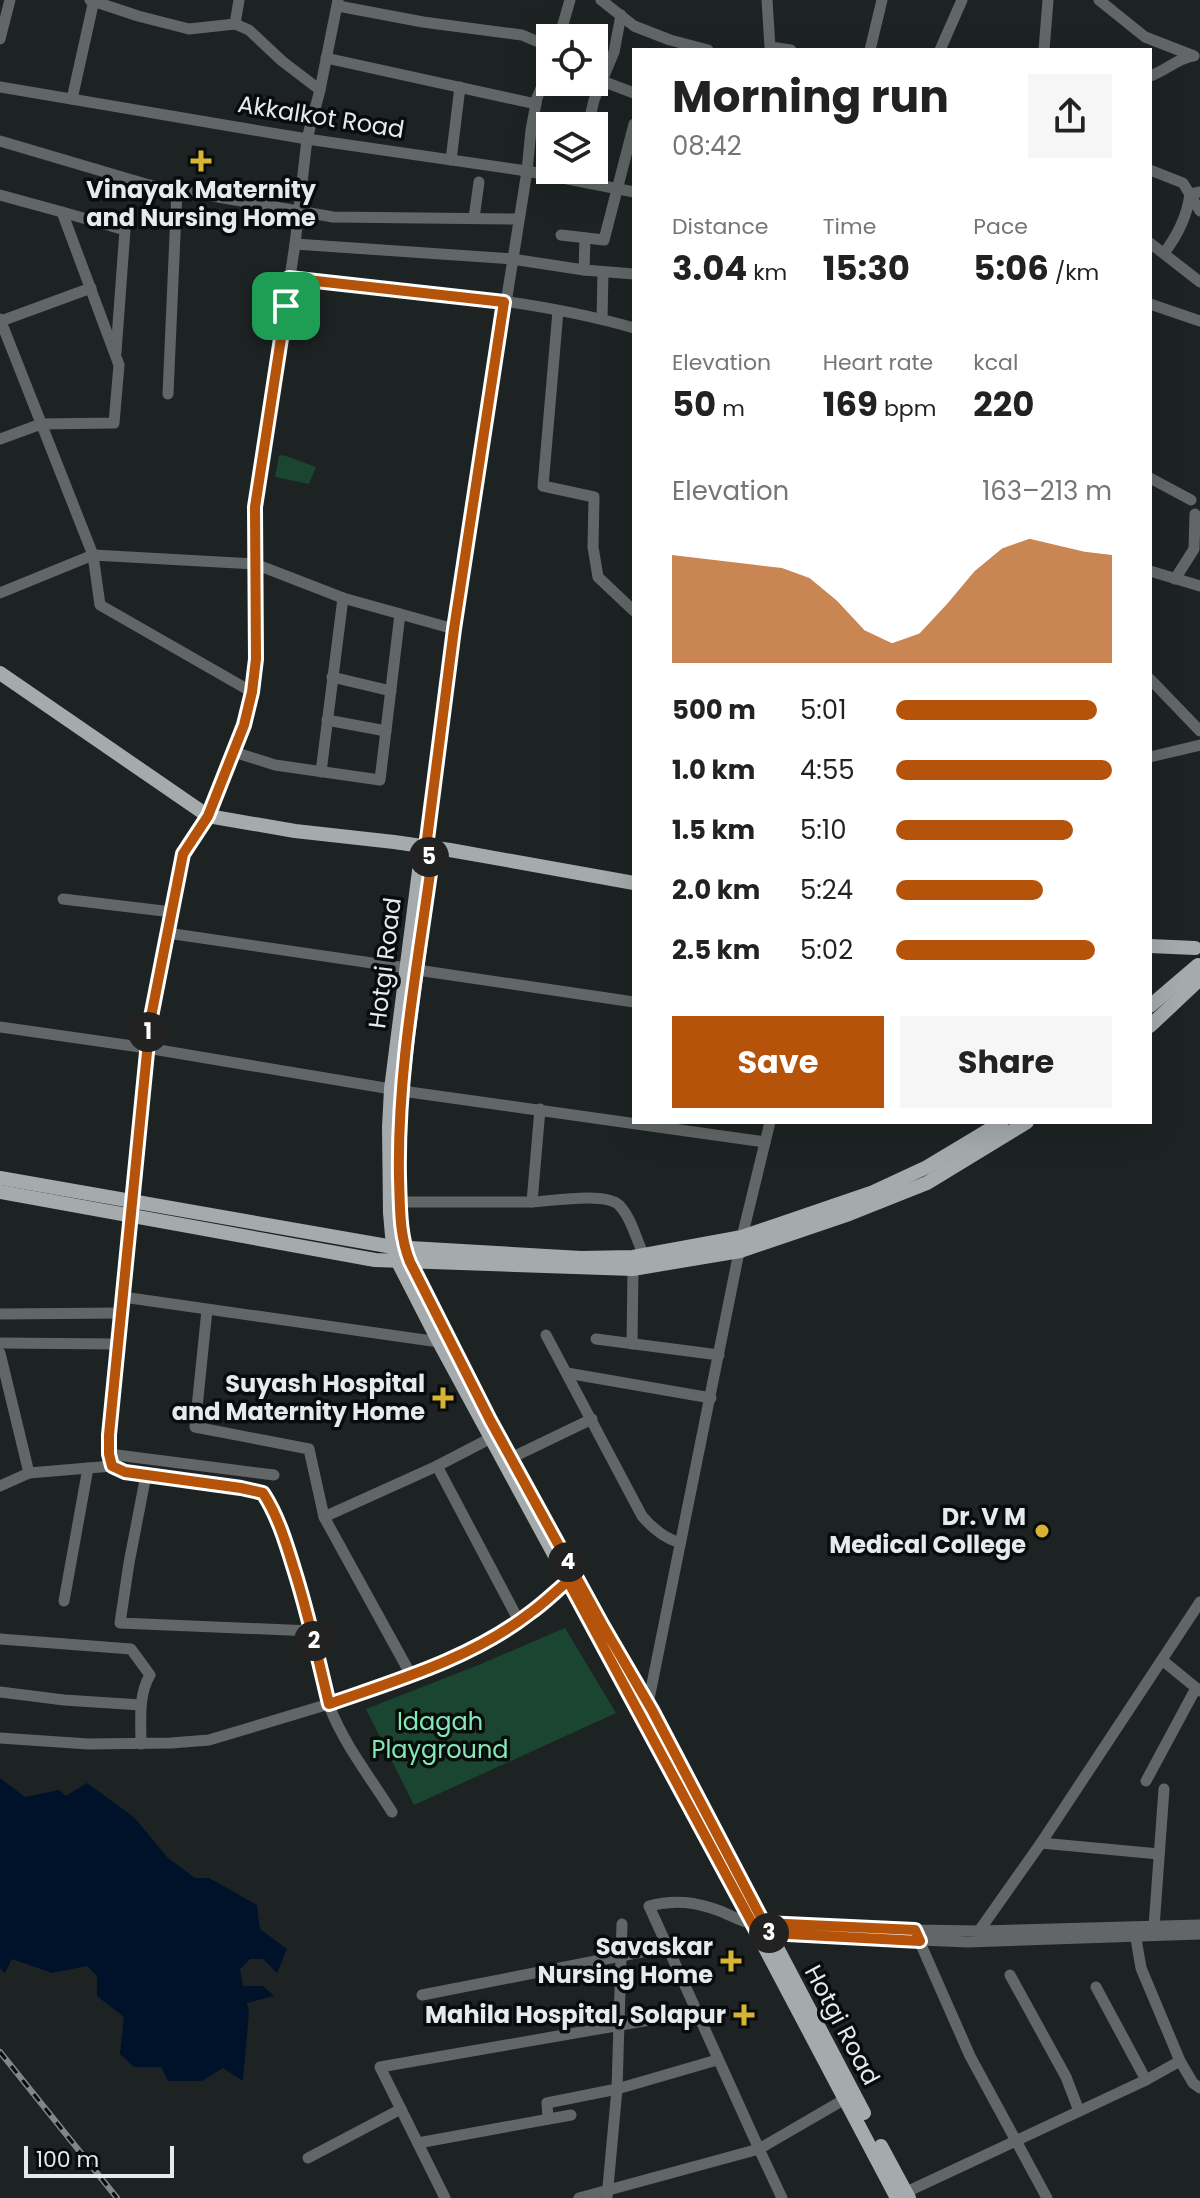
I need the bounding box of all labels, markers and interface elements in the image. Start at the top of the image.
map controls [536,24,608,184]
button: locate [536,24,608,96]
text: Morning run [672,66,949,127]
button: share [1028,74,1112,158]
street label: Akkalkot Road [235,87,407,146]
button: layers [536,112,608,184]
text: 08:42 [672,128,742,164]
marker: Vinayak Maternity and Nursing Home [190,150,212,172]
place label: Vinayak Maternity and Nursing Home [86,173,317,234]
text: Distance [672,211,768,242]
text: Time [823,211,876,242]
text: Pace [973,211,1028,242]
text: 3.04 [672,244,747,292]
text: 15:30 [823,244,910,292]
text: 5:06 [973,244,1049,292]
text: km [747,257,787,288]
text: /km [1049,257,1099,288]
pin [252,272,320,340]
icon: arrive [264,284,308,328]
text: Elevation [672,347,771,378]
text: Heart rate [823,347,933,378]
text: kcal [973,347,1018,378]
text: 50 [672,380,716,428]
text: 169 [823,380,878,428]
text: 220 [973,380,1034,428]
text: m [716,393,745,424]
text: bpm [878,393,936,424]
text: Elevation [672,473,789,509]
text: 163–213 m [982,473,1112,509]
text: 500 m [672,692,756,728]
text: 5:01 [800,692,847,728]
text: 1.0 km [672,752,755,788]
text: 4:55 [800,752,855,788]
text: 1.5 km [672,812,755,848]
text: 5:10 [800,812,847,848]
pin: 5 [409,837,449,877]
text: 5 [422,841,436,872]
text: 2.0 km [672,872,760,908]
text: 5:24 [800,872,853,908]
street label: Hotgi Road [360,896,409,1030]
text: 2.5 km [672,932,760,968]
text: 5:02 [800,932,853,968]
pin: 1 [128,1012,168,1052]
text: 1 [144,1016,152,1047]
button: Save [672,1016,884,1108]
button: Share [900,1016,1112,1108]
place label: Suyash Hospital and Maternity Home [172,1367,425,1428]
marker: Suyash Hospital and Maternity Home [432,1387,454,1409]
place label: Dr. V M Medical College [829,1500,1026,1561]
marker: Dr. V M Medical College [1033,1522,1051,1540]
pin: 4 [548,1542,588,1582]
text: 4 [561,1546,575,1577]
pin: 2 [294,1621,334,1661]
text: 2 [308,1625,320,1656]
park label: Idagah Playground [371,1705,509,1766]
pin: 3 [749,1913,789,1953]
text: 3 [762,1917,776,1948]
place label: Savaskar Nursing Home [537,1930,713,1991]
marker: Savaskar Nursing Home [720,1950,742,1972]
street label: Hotgi Road [797,1959,888,2091]
place label: Mahila Hospital, Solapur [425,1998,726,2031]
marker: Mahila Hospital, Solapur [733,2004,755,2026]
scale bar [24,2142,174,2178]
text: 100 m [36,2144,99,2175]

